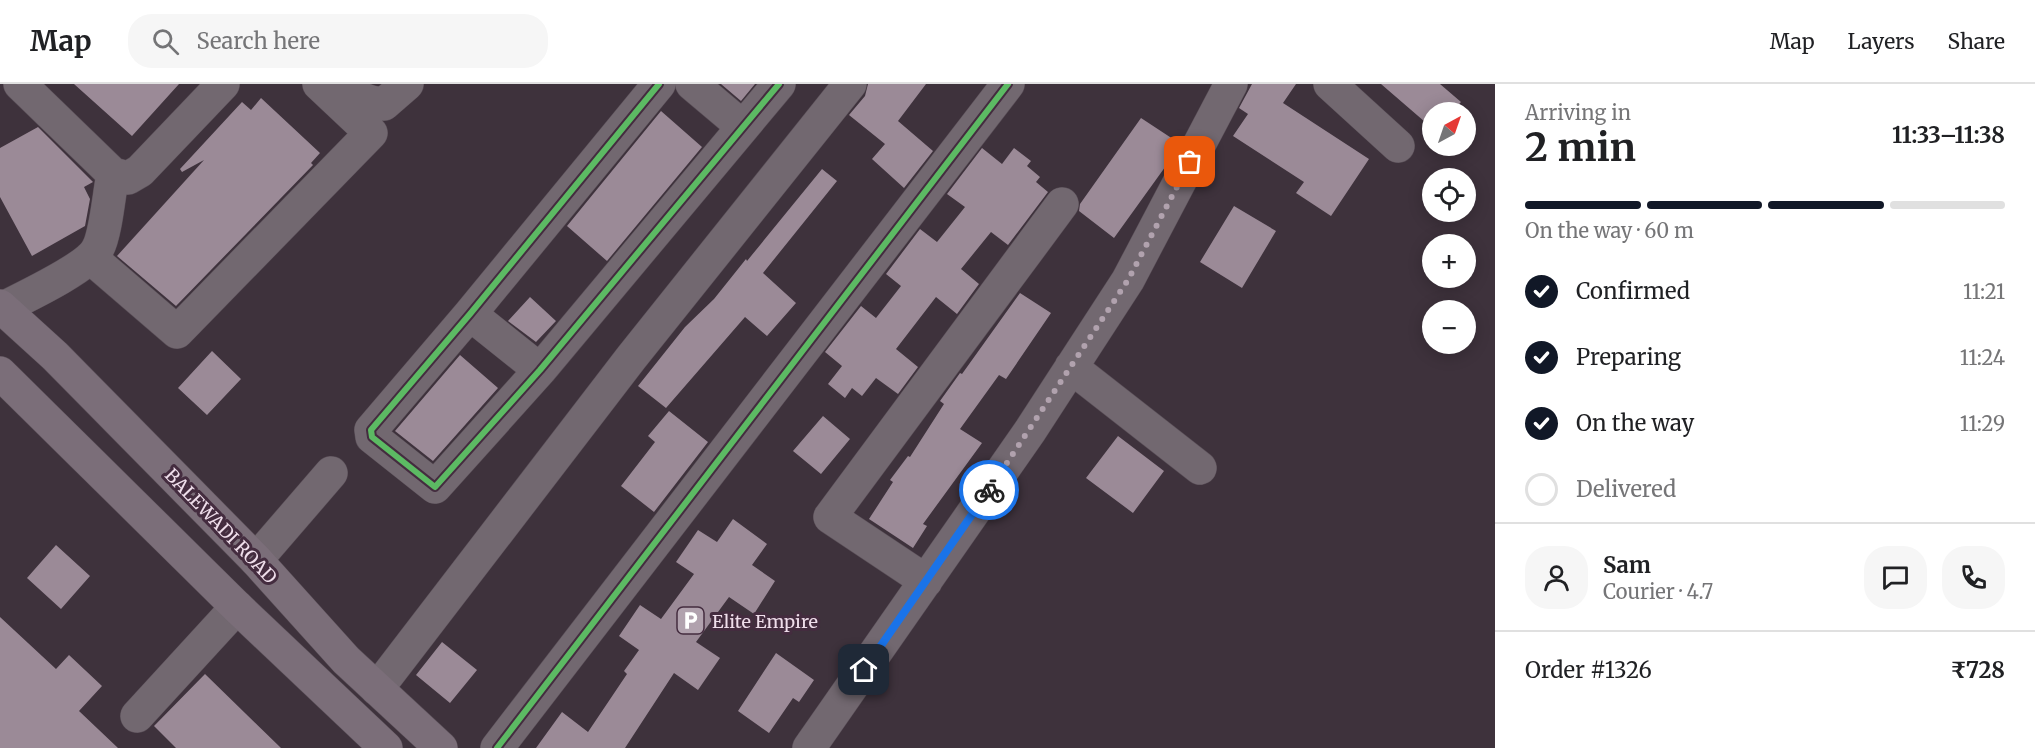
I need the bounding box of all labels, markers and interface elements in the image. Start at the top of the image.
search box [128,14,548,68]
text: Map [30,23,92,59]
icon: search [149,25,182,58]
text: Search here [197,27,320,55]
text: Map [1770,28,1815,55]
text: Layers [1848,28,1915,55]
text: Share [1948,28,2005,55]
text: Arriving in [1525,100,1631,125]
north arrow [1422,102,1476,156]
map controls [1422,102,1476,354]
text: 11:33–11:38 [1892,121,2005,149]
text: 2 min [1525,123,1636,172]
pin [1164,136,1215,187]
icon: bag [1173,145,1206,178]
button: locate [1422,168,1476,222]
text: On the way · 60 m [1525,218,1694,243]
button: + [1422,234,1476,288]
icon: check [1525,275,1558,308]
text: Confirmed [1576,277,1690,305]
text: 11:21 [1963,279,2005,304]
button: − [1422,300,1476,354]
icon: check [1525,341,1558,374]
text: Preparing [1576,343,1681,371]
text: 11:24 [1960,345,2005,370]
icon: check [1525,407,1558,440]
text: On the way [1576,409,1694,437]
text: 11:29 [1960,411,2005,436]
courier [959,460,1019,520]
street label: BALEWADI ROAD [160,464,282,588]
icon: bike [973,474,1006,507]
text: Delivered [1576,475,1676,503]
button: person [1525,546,1588,609]
button: chat [1864,546,1927,609]
button: phone [1942,546,2005,609]
text: Sam [1603,551,1651,579]
text: Courier · 4.7 [1603,579,1713,604]
parking icon: Elite Empire [675,605,707,637]
place label: Elite Empire [712,610,818,633]
pin [838,644,889,695]
icon: home [847,653,880,686]
text: Order #1326 [1525,656,1652,684]
text: ₹728 [1951,656,2005,684]

